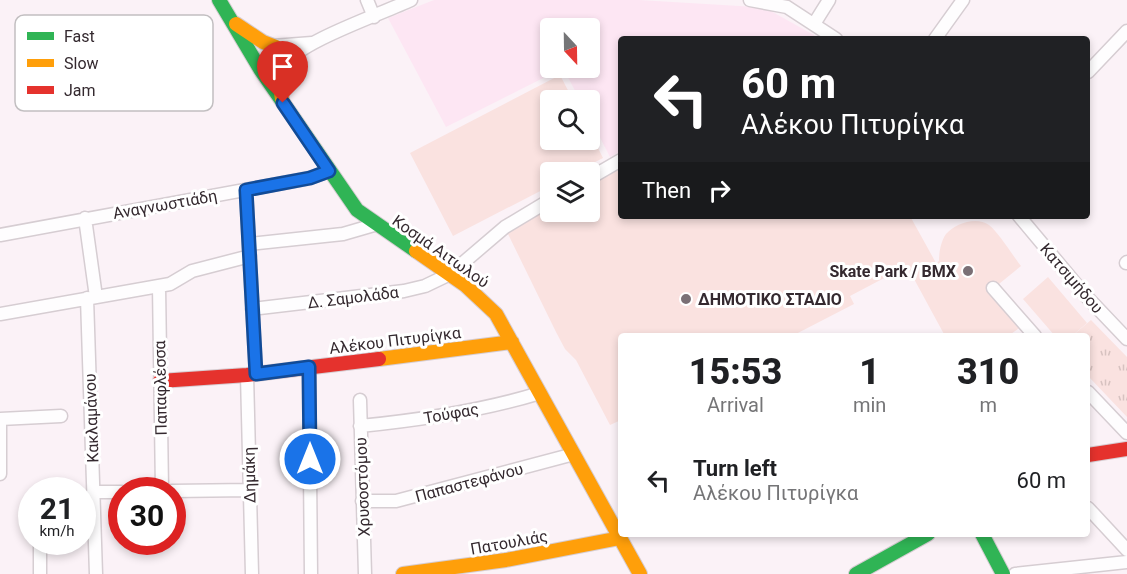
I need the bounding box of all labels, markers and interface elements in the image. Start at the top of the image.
legend [15,15,213,111]
north arrow [540,18,600,78]
map controls [540,18,600,222]
text: Fast [64,27,95,46]
pin [257,41,308,103]
icon: arrive [266,50,299,83]
text: Slow [64,54,99,73]
text: 60 m [741,59,836,108]
icon: left [642,60,720,138]
text: Jam [64,81,96,100]
button: search [540,90,600,150]
text: Αλέκου Πιτυρίγκα [741,109,964,141]
button: layers [540,162,600,222]
icon: right [703,174,736,207]
text: Then [642,178,691,203]
street label: Αναγνωστιάδη [112,186,219,223]
street label: Κοσμά Αιτωλού [389,211,493,292]
street label: Κατσιμήδου [1036,240,1107,317]
place label: Skate Park / BMX [829,262,956,281]
marker: Skate Park / BMX [961,264,975,278]
street label: Δ. Σαμολάδα [306,282,400,313]
place label: ΔΗΜΟΤΙΚΟ ΣΤΑΔΙΟ [698,290,842,309]
marker: ΔΗΜΟΤΙΚΟ ΣΤΑΔΙΟ [679,292,693,306]
street label: Αλέκου Πιτυρίγκα [328,323,462,358]
street label: Παπαφλέσσα [150,340,171,436]
text: 15:53 [689,351,782,393]
text: 1 [859,351,880,393]
text: 310 [957,351,1019,393]
street label: Κακλαμάνου [80,373,103,463]
text: Arrival [707,393,764,417]
text: min [853,393,886,417]
text: m [979,393,997,417]
street label: Τούφας [422,399,480,428]
position arrow [278,427,342,491]
street label: Χρυσοστόμου [351,437,374,537]
street label: Δημάκη [240,447,259,503]
text: Turn left [693,456,777,481]
street label: Παπαστεφάνου [413,459,525,506]
icon: left [642,464,675,497]
text: 60 m [1017,468,1066,493]
speed limit sign: 30 [108,477,186,555]
text: Αλέκου Πιτυρίγκα [693,481,858,505]
text: 21 [40,491,74,526]
text: km/h [39,522,75,540]
street label: Πατουλιάς [469,526,549,559]

